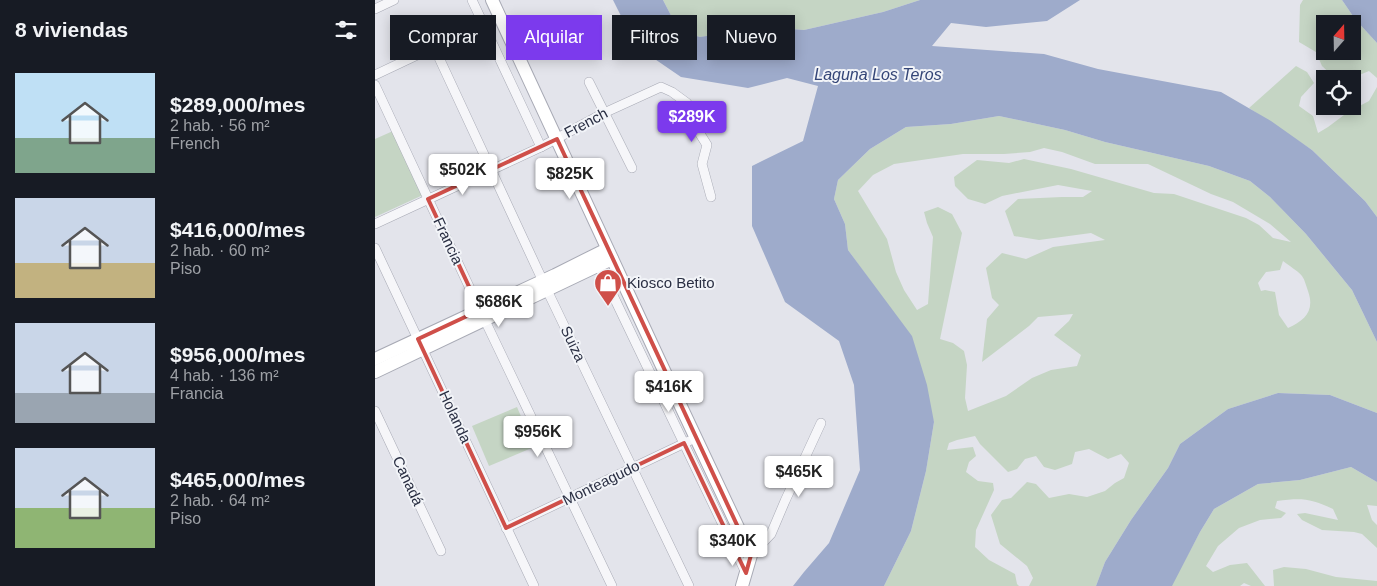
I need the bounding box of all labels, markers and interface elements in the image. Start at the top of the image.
chip: Comprar [390,15,496,60]
chip: Alquilar [506,15,602,60]
chip: Filtros [612,15,697,60]
chip: Nuevo [707,15,795,60]
north arrow [1316,15,1361,60]
map controls [1316,15,1361,115]
icon: filters [332,16,360,44]
text: 8 viviendas [15,18,128,41]
water label: Laguna Los Teros [814,66,942,83]
button: locate [1316,70,1361,115]
icon: home [55,93,115,153]
text: $289,000/mes [170,93,305,116]
pin: $289K [657,100,727,143]
street label: French [561,104,610,141]
text: $289K [668,108,716,125]
text: 2 hab. · 56 m² [170,117,270,134]
text: French [170,135,220,152]
pin: $502K [428,154,498,196]
pin: $825K [535,158,605,200]
text: $502K [439,161,487,178]
text: $825K [546,165,594,182]
street label: Francia [430,215,467,268]
icon: home [55,218,115,278]
text: $416,000/mes [170,218,305,241]
text: 2 hab. · 60 m² [170,242,270,259]
text: Piso [170,260,201,277]
shop icon: Kiosco Betito [593,268,623,307]
place label: Kiosco Betito [627,274,715,291]
pin: $686K [464,286,534,328]
text: $686K [475,293,523,310]
street label: Suiza [558,323,590,365]
icon: home [55,343,115,403]
text: $956,000/mes [170,343,305,366]
text: 4 hab. · 136 m² [170,367,279,384]
pin: $416K [634,370,704,413]
text: $416K [645,378,693,395]
text: Francia [170,385,223,402]
street label: Holanda [436,388,475,446]
pin: $956K [503,416,573,458]
text: $956K [514,423,562,440]
street label: Canadá [390,453,428,509]
pin: $465K [764,456,834,498]
street label: Monteagudo [560,457,642,508]
text: $465K [775,463,823,480]
icon: home [55,468,115,528]
text: $465,000/mes [170,468,305,491]
text: 2 hab. · 64 m² [170,492,270,509]
text: Piso [170,510,201,527]
pin: $340K [698,524,768,567]
text: $340K [709,532,757,549]

